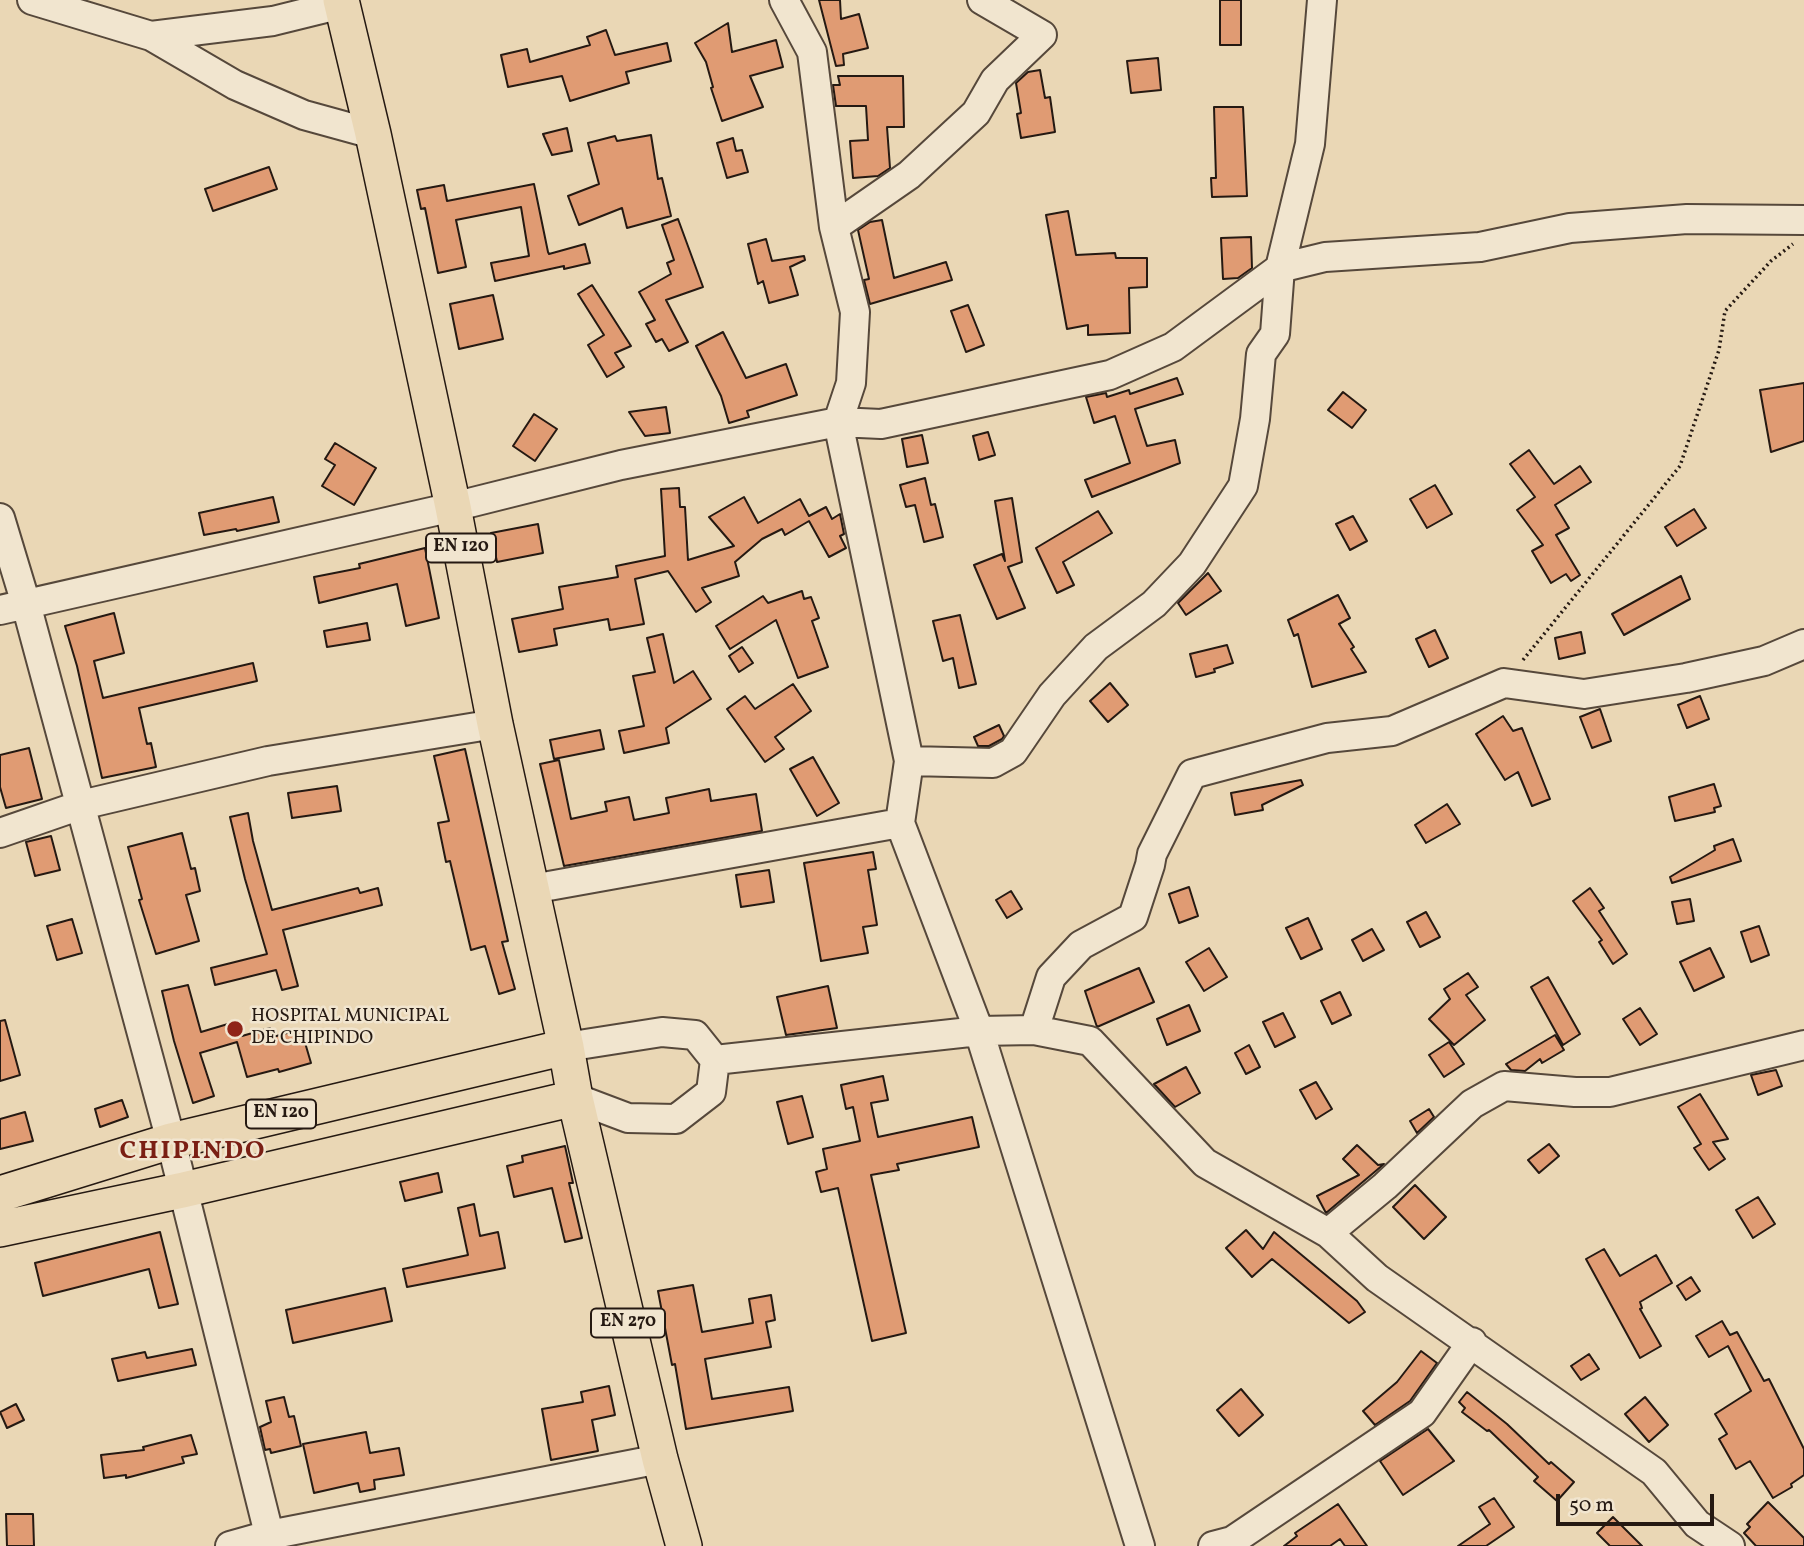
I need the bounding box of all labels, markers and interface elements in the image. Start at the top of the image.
road number: EN 120 [426,534,496,562]
place label: HOSPITAL MUNICIPAL DE CHIPINDO [251,1007,449,1051]
marker: HOSPITAL MUNICIPAL DE CHIPINDO [225,1019,245,1039]
road number: EN 120 [246,1100,316,1128]
district label: CHIPINDO [121,1137,265,1169]
road number: EN 270 [591,1308,665,1338]
scale bar [1559,1480,1716,1524]
text: 50 m [1569,1491,1614,1520]

